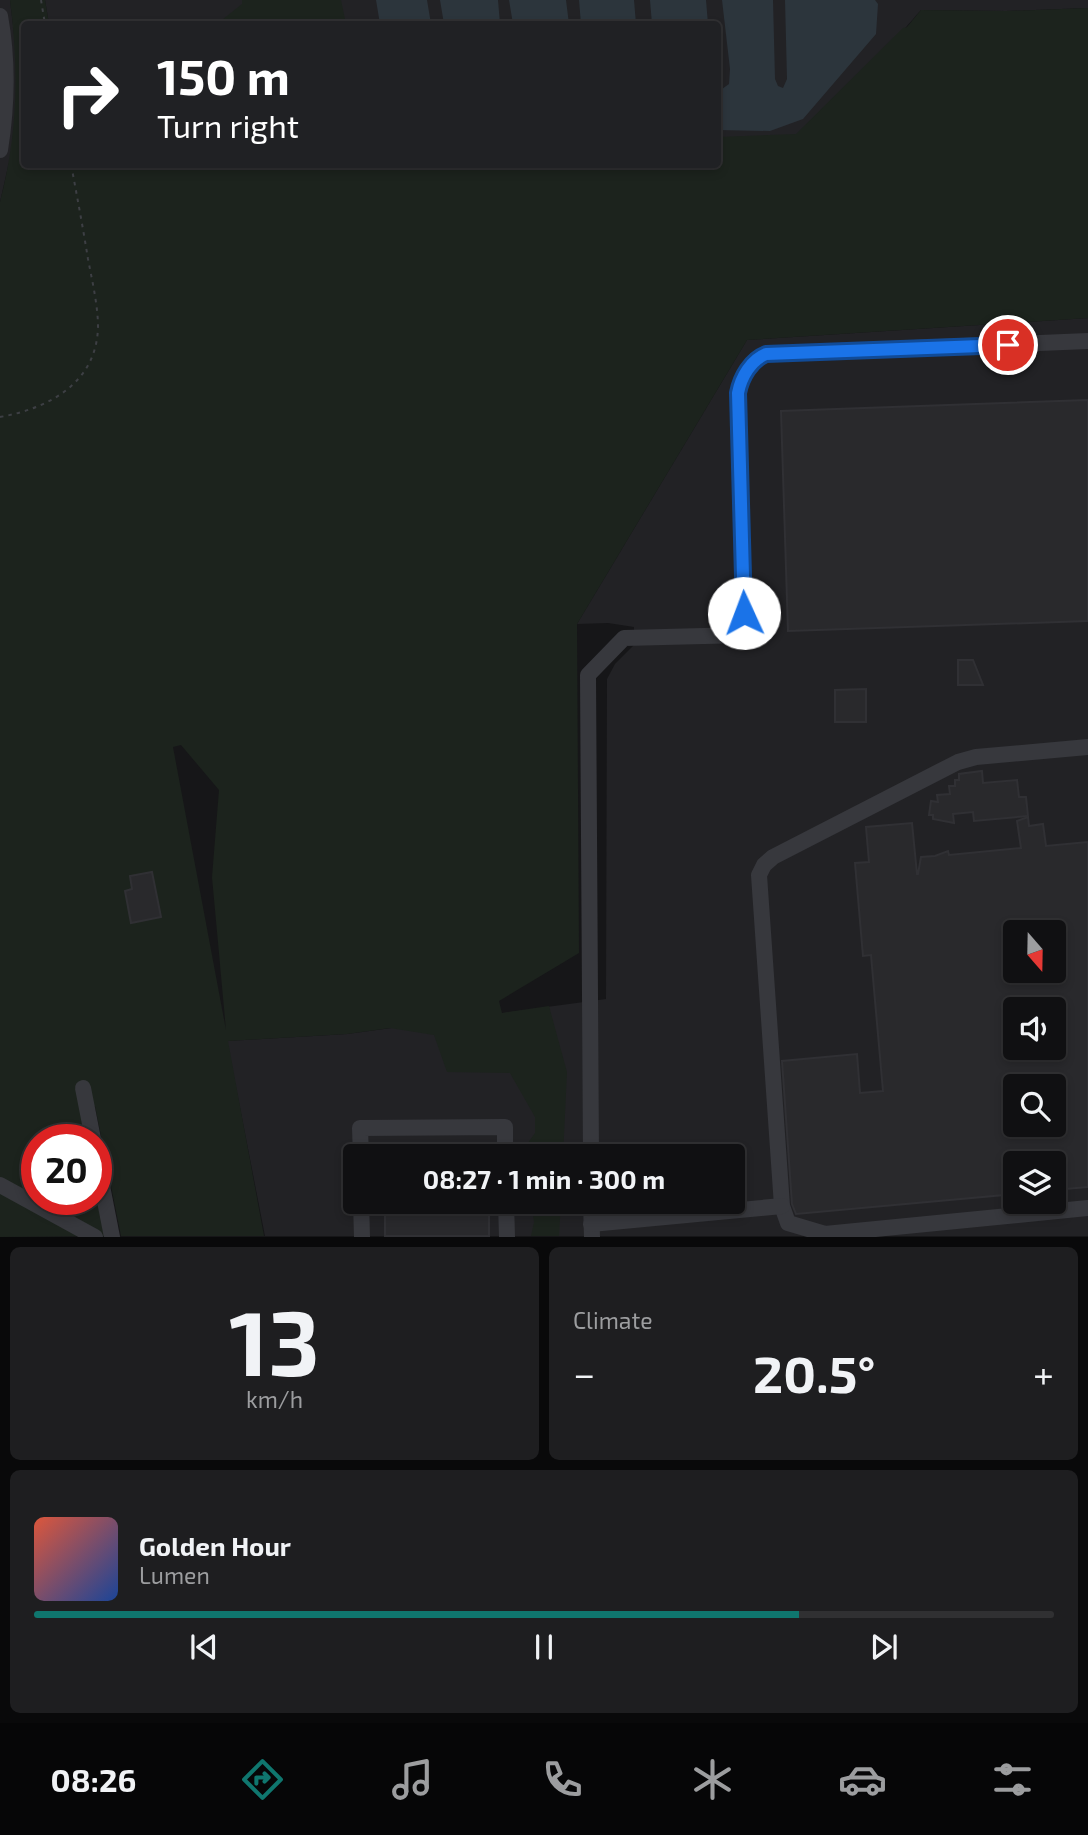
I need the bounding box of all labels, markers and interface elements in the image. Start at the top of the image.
text: 150 m [157,46,290,105]
icon: right [42,49,133,140]
text: Turn right [157,106,299,144]
pin [978,315,1038,375]
icon: arrive [989,326,1027,364]
position arrow [707,576,781,650]
north arrow [1003,920,1066,984]
map controls [1003,920,1066,1214]
button: sound [1003,997,1066,1060]
button: search [1003,1074,1066,1137]
speed limit sign: 20 [21,1124,112,1215]
button: layers [1003,1151,1066,1214]
text: 08:27 · 1 min · 300 m [423,1163,665,1194]
text: 13 [229,1285,320,1394]
text: Climate [573,1306,653,1334]
text: 20.5° [753,1341,875,1403]
text: − [573,1350,595,1396]
text: + [1033,1350,1054,1396]
text: km/h [246,1385,303,1413]
text: Golden Hour [139,1530,291,1561]
text: Lumen [139,1561,210,1589]
icon: previous [185,1628,223,1666]
icon: pause [525,1628,563,1666]
icon: next [865,1628,903,1666]
icon: directions [238,1755,287,1804]
icon: music [388,1755,437,1804]
icon: phone [538,1755,587,1804]
icon: climate [688,1755,737,1804]
icon: car [838,1755,887,1804]
icon: filters [988,1755,1037,1804]
text: 08:26 [51,1760,136,1798]

